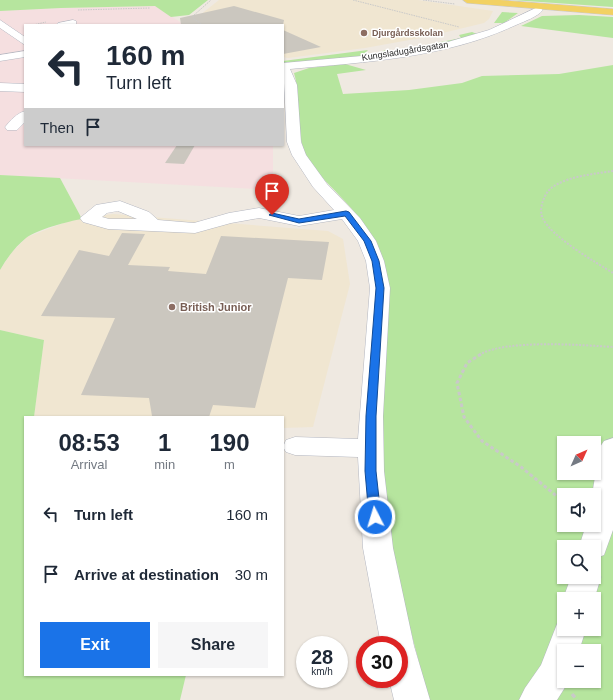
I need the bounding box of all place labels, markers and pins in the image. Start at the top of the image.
marker: Djurgårdsskolan [359,28,369,38]
place label: Djurgårdsskolan [372,28,443,38]
pin [255,174,289,215]
place label: British Junior [180,301,252,313]
marker: British Junior [167,302,177,312]

